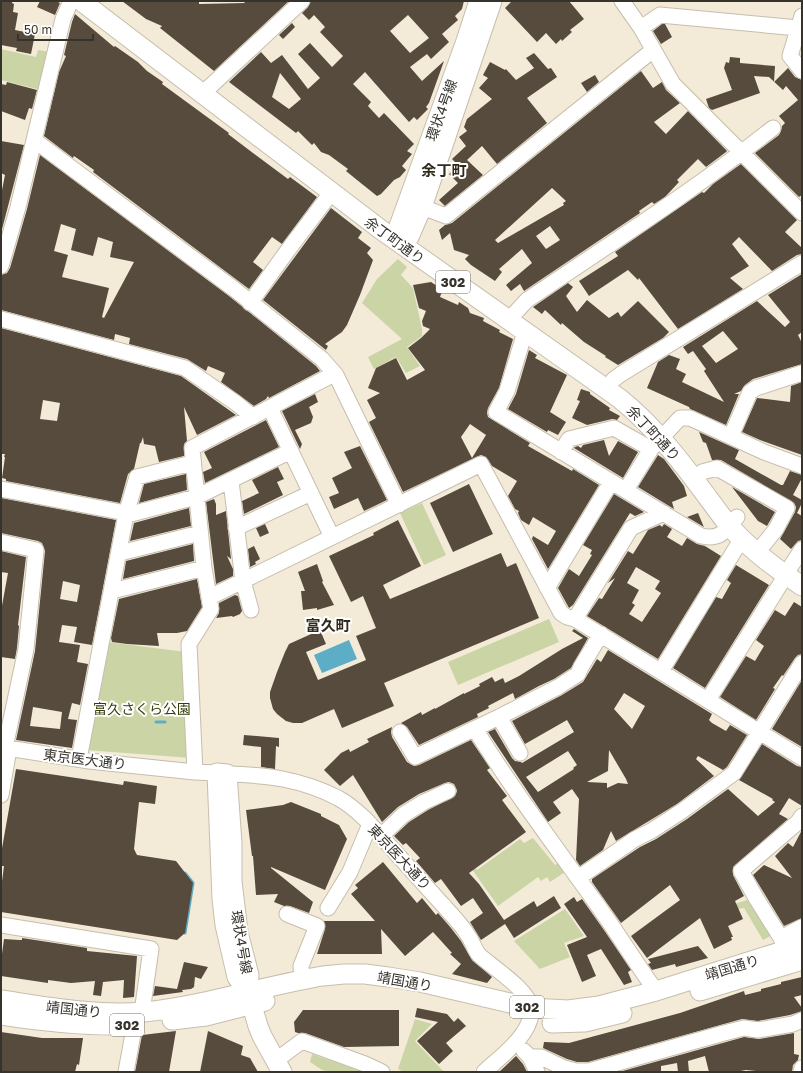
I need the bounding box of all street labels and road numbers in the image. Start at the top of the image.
street label: 環状4号線 [422,77,460,143]
street label: 余丁町通り [362,213,428,267]
road number: 302 [436,271,470,293]
street label: 余丁町通り [624,402,684,464]
street label: 東京医大通り [42,745,128,773]
street label: 東京医大通り [365,820,435,894]
street label: 環状4号線 [228,909,256,975]
street label: 靖国通り [703,951,761,983]
street label: 靖国通り [376,968,434,994]
road number: 302 [510,996,544,1018]
street label: 靖国通り [45,998,103,1020]
road number: 302 [110,1014,144,1036]

